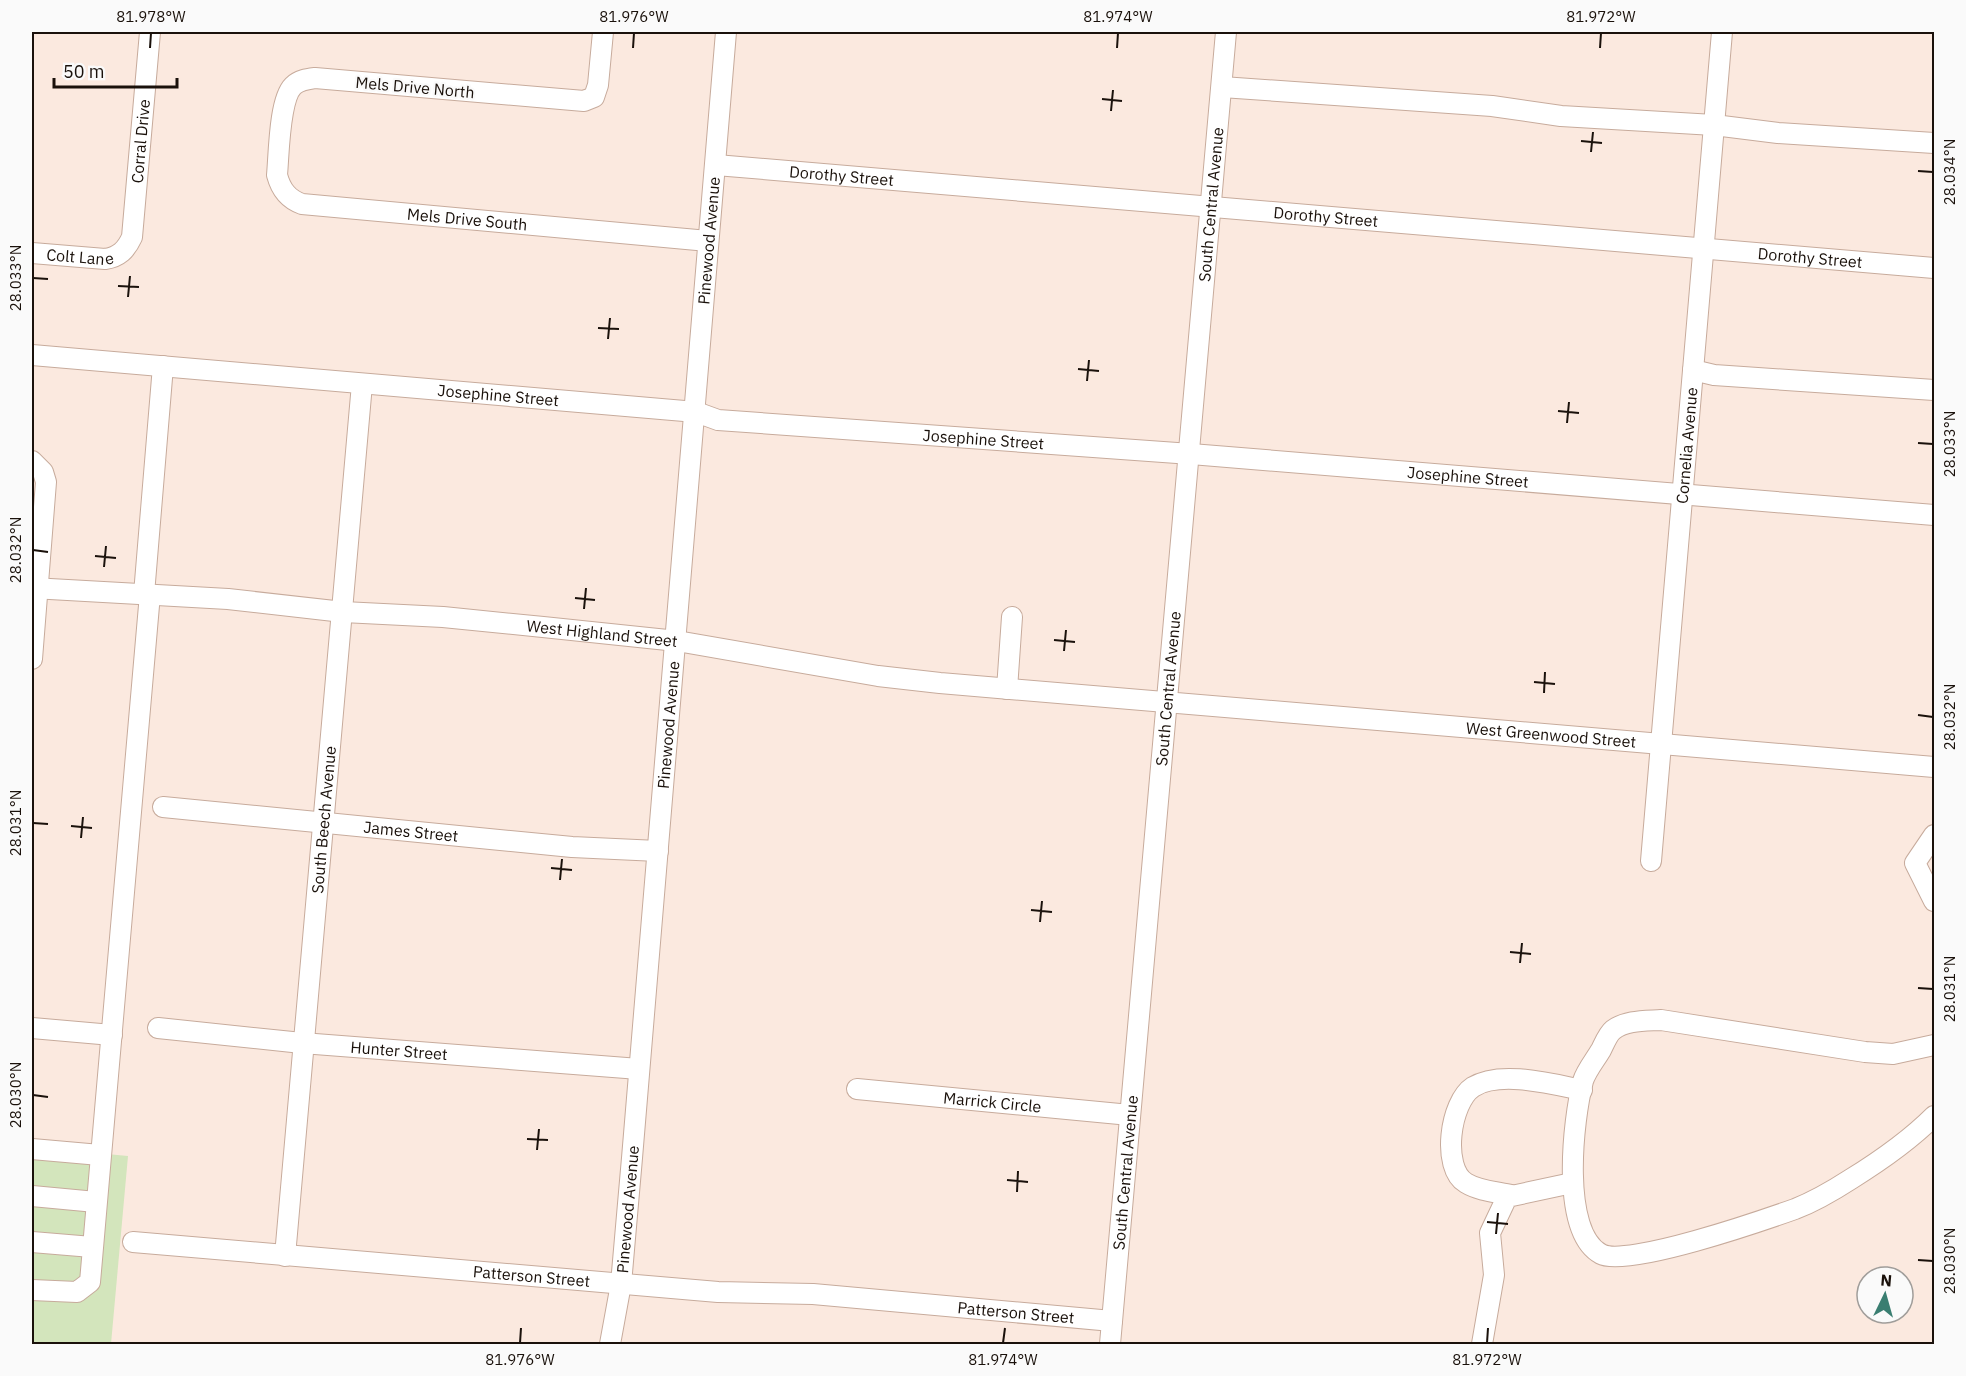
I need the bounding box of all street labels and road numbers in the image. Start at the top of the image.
street label: Mels Drive North [355,72,475,102]
street label: Corral Drive [127,98,154,184]
street label: South Central Avenue [1194,126,1228,283]
street label: Dorothy Street [789,161,895,190]
street label: Pinewood Avenue [693,176,724,305]
street label: Dorothy Street [1273,202,1379,231]
street label: Mels Drive South [406,204,528,235]
street label: Dorothy Street [1757,243,1863,272]
street label: Colt Lane [46,244,116,269]
street label: Josephine Street [437,380,560,410]
street label: Cornelia Avenue [1672,386,1702,505]
street label: Josephine Street [922,425,1045,453]
street label: Josephine Street [1407,462,1529,492]
street label: South Central Avenue [1151,610,1185,767]
street label: West Highland Street [526,615,679,651]
street label: Pinewood Avenue [653,660,683,790]
street label: West Greenwood Street [1465,717,1637,752]
street label: South Beech Avenue [307,745,340,894]
street label: James Street [363,817,459,846]
street label: Hunter Street [350,1037,448,1064]
street label: Marrick Circle [942,1087,1043,1117]
street label: South Central Avenue [1108,1094,1142,1251]
street label: Pinewood Avenue [612,1144,643,1274]
street label: Patterson Street [472,1261,591,1291]
street label: Patterson Street [957,1297,1075,1328]

